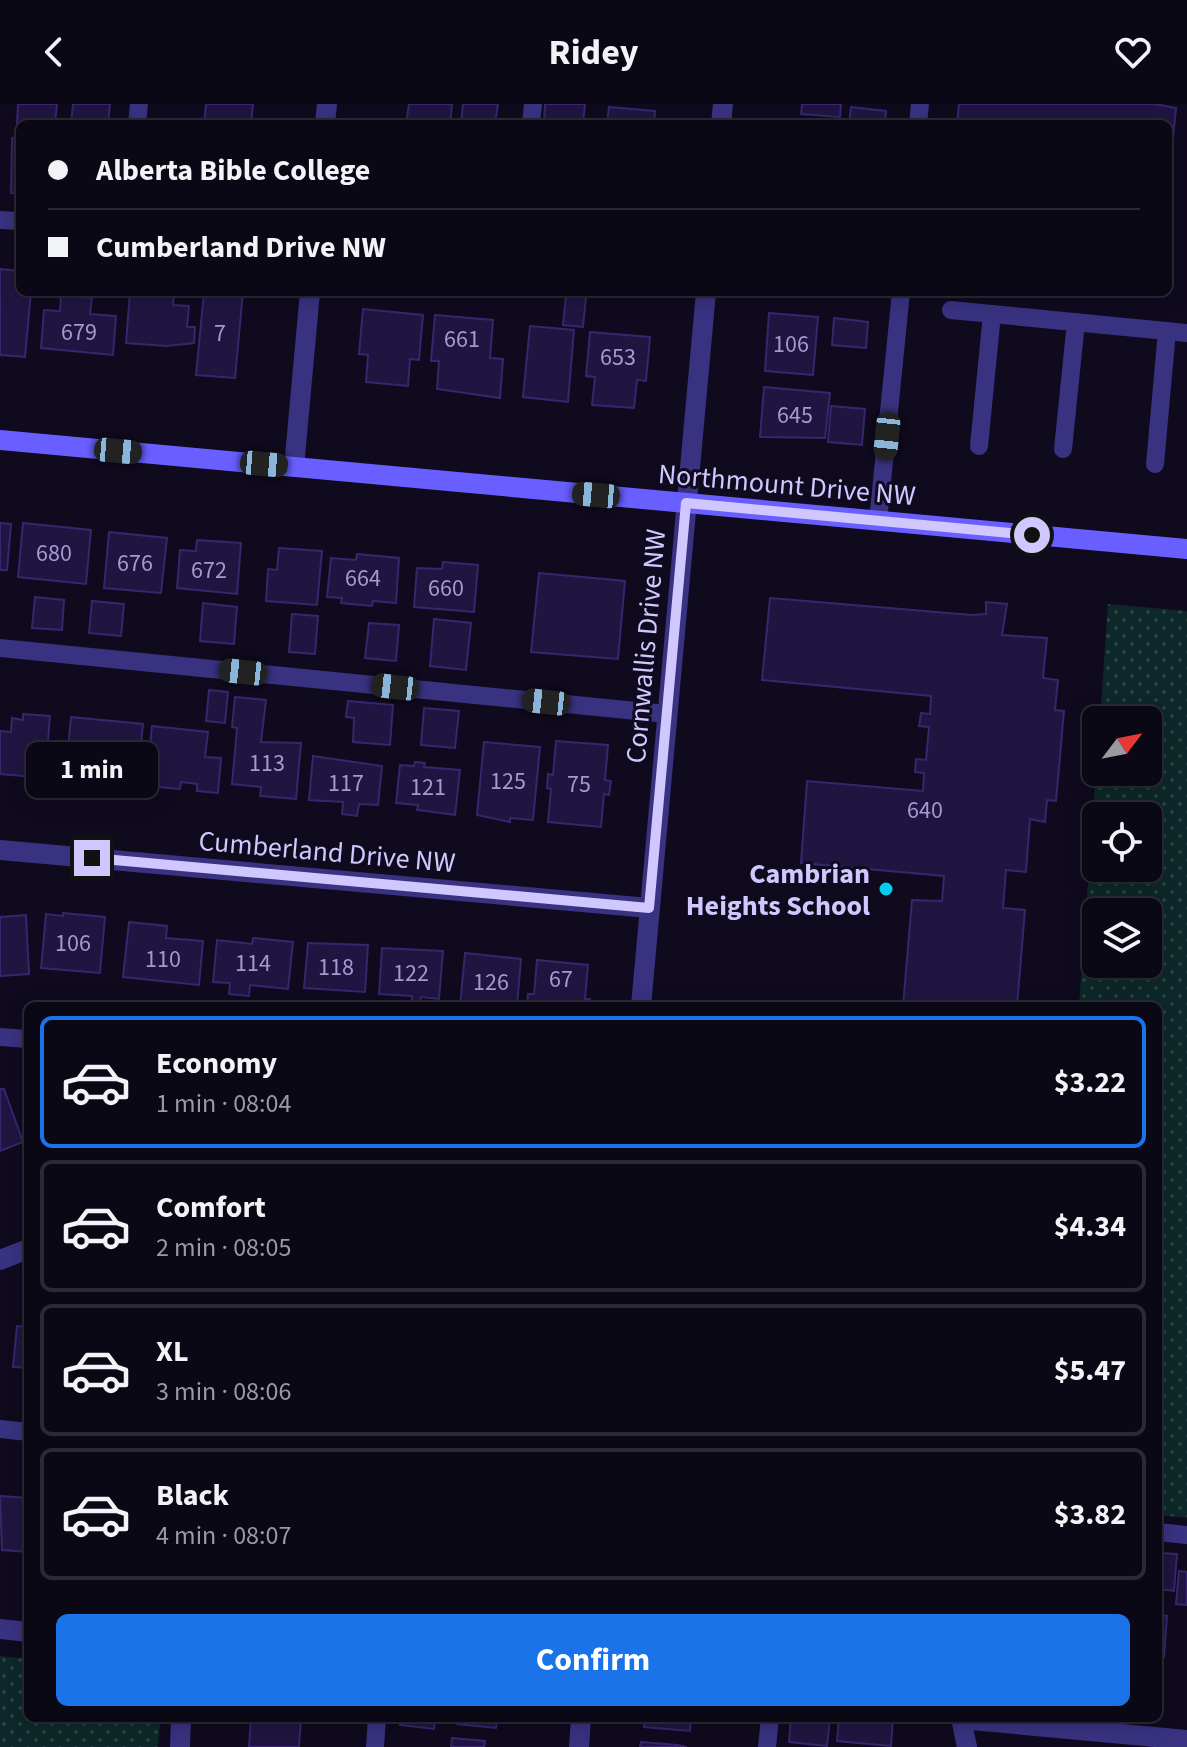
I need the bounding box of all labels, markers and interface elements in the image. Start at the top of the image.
text: Ridey [549,27,638,78]
icon: back [32,30,76,74]
icon: heart [1111,30,1155,74]
text: Alberta Bible College [96,149,370,192]
text: Cumberland Drive NW [96,226,386,269]
house number: 679 [61,315,97,350]
house number: 7 [214,316,226,351]
house number: 661 [444,322,480,357]
house number: 106 [773,327,809,362]
house number: 653 [600,340,636,375]
house number: 645 [777,398,813,433]
car [873,411,901,461]
car [93,437,143,465]
car [239,450,289,478]
street label: Northmount Drive NW [657,454,917,516]
car [571,481,621,509]
route start [1014,517,1050,553]
street label: Cornwallis Drive NW [616,527,676,765]
house number: 680 [36,536,72,571]
house number: 676 [117,546,153,581]
house number: 672 [191,553,227,588]
house number: 664 [345,561,381,596]
house number: 660 [428,571,464,606]
car [218,658,268,686]
car [370,673,420,701]
car [521,688,571,716]
north arrow [1082,706,1162,786]
map controls [1082,706,1162,978]
callout: 1 min [26,742,158,798]
house number: 113 [249,746,285,781]
text: 1 min [60,751,124,788]
house number: 125 [490,764,526,799]
house number: 117 [328,766,364,801]
house number: 75 [567,767,591,802]
house number: 121 [410,770,446,805]
house number: 640 [907,793,943,828]
button: locate [1082,802,1162,882]
street label: Cumberland Drive NW [197,821,457,883]
route end [74,840,110,876]
place label: Cambrian Heights School [686,854,870,926]
marker: Cambrian Heights School [877,880,895,898]
button: layers [1082,898,1162,978]
house number: 106 [55,926,91,961]
house number: 110 [145,942,181,977]
house number: 114 [235,946,271,981]
house number: 118 [318,950,354,985]
house number: 122 [393,956,429,991]
house number: 67 [549,962,573,997]
house number: 126 [473,965,509,1000]
text: Economy [156,1042,277,1085]
icon: car [60,1046,132,1118]
text: $3.22 [1054,1061,1126,1104]
text: 1 min · 08:04 [156,1085,291,1122]
text: Comfort [156,1186,266,1229]
icon: car [60,1190,132,1262]
text: $4.34 [1054,1205,1126,1248]
text: 2 min · 08:05 [156,1229,291,1266]
text: XL [156,1330,189,1373]
icon: car [60,1334,132,1406]
text: $5.47 [1054,1349,1126,1392]
text: 3 min · 08:06 [156,1373,291,1410]
text: Black [156,1474,229,1517]
icon: car [60,1478,132,1550]
text: $3.82 [1054,1493,1126,1536]
text: 4 min · 08:07 [156,1517,291,1554]
button: Confirm [56,1614,1130,1706]

